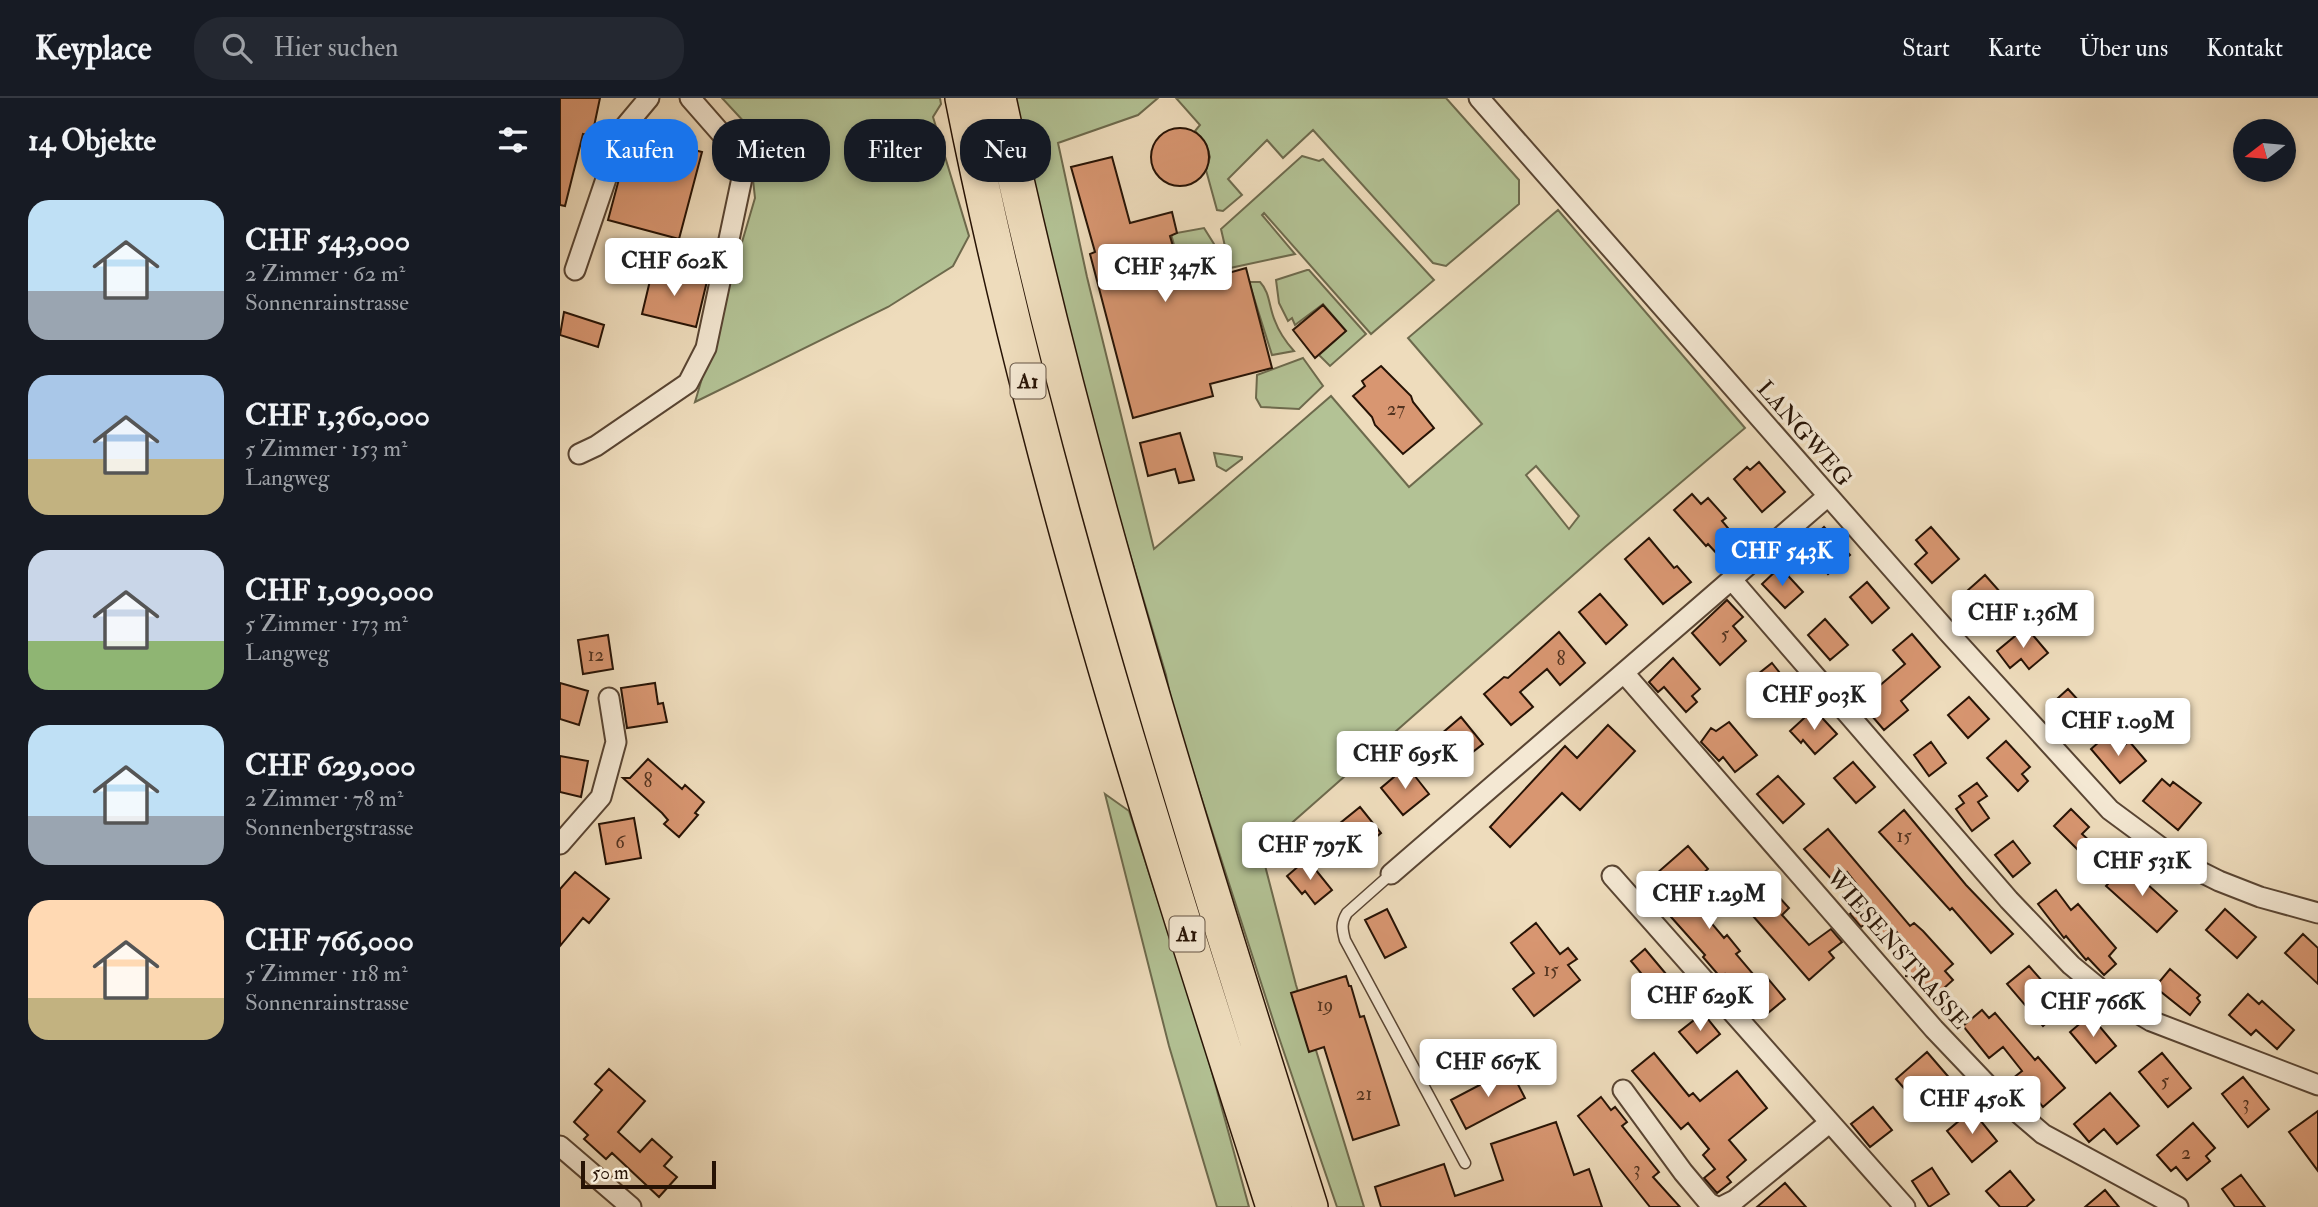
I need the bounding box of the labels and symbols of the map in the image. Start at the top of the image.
north arrow [2233,119,2296,182]
pin: CHF 602K [602,238,746,298]
pin: CHF 347K [1093,244,1237,304]
road number: A1 [1010,364,1046,398]
street label: LANGWEG [1751,375,1858,492]
house number: 27 [1387,397,1405,421]
pin: CHF 543K [1710,528,1854,588]
pin: CHF 1.36M [1943,590,2103,650]
house number: 5 [1721,622,1730,646]
house number: 12 [588,643,604,667]
house number: 8 [1557,647,1566,671]
pin: CHF 903K [1742,672,1886,732]
pin: CHF 1.09M [2038,698,2198,758]
pin: CHF 695K [1333,732,1477,791]
house number: 8 [644,769,653,793]
pin: CHF 797K [1238,822,1382,882]
house number: 15 [1896,824,1912,848]
house number: 6 [615,830,626,854]
pin: CHF 531K [2070,838,2214,898]
street label: WIESENSTRASSE [1820,863,1975,1035]
pin: CHF 1.29M [1629,872,1789,931]
road number: A1 [1170,916,1204,952]
house number: 15 [1543,958,1559,982]
pin: CHF 629K [1628,974,1772,1033]
pin: CHF 766K [2021,979,2165,1039]
house number: 19 [1317,993,1333,1017]
pin: CHF 667K [1416,1040,1560,1099]
house number: 5 [2161,1069,2170,1093]
pin: CHF 450K [1900,1076,2044,1136]
house number: 21 [1356,1082,1372,1106]
house number: 3 [2242,1091,2250,1115]
house number: 2 [2181,1141,2191,1165]
house number: 3 [1633,1157,1641,1181]
scale bar [581,1158,716,1190]

